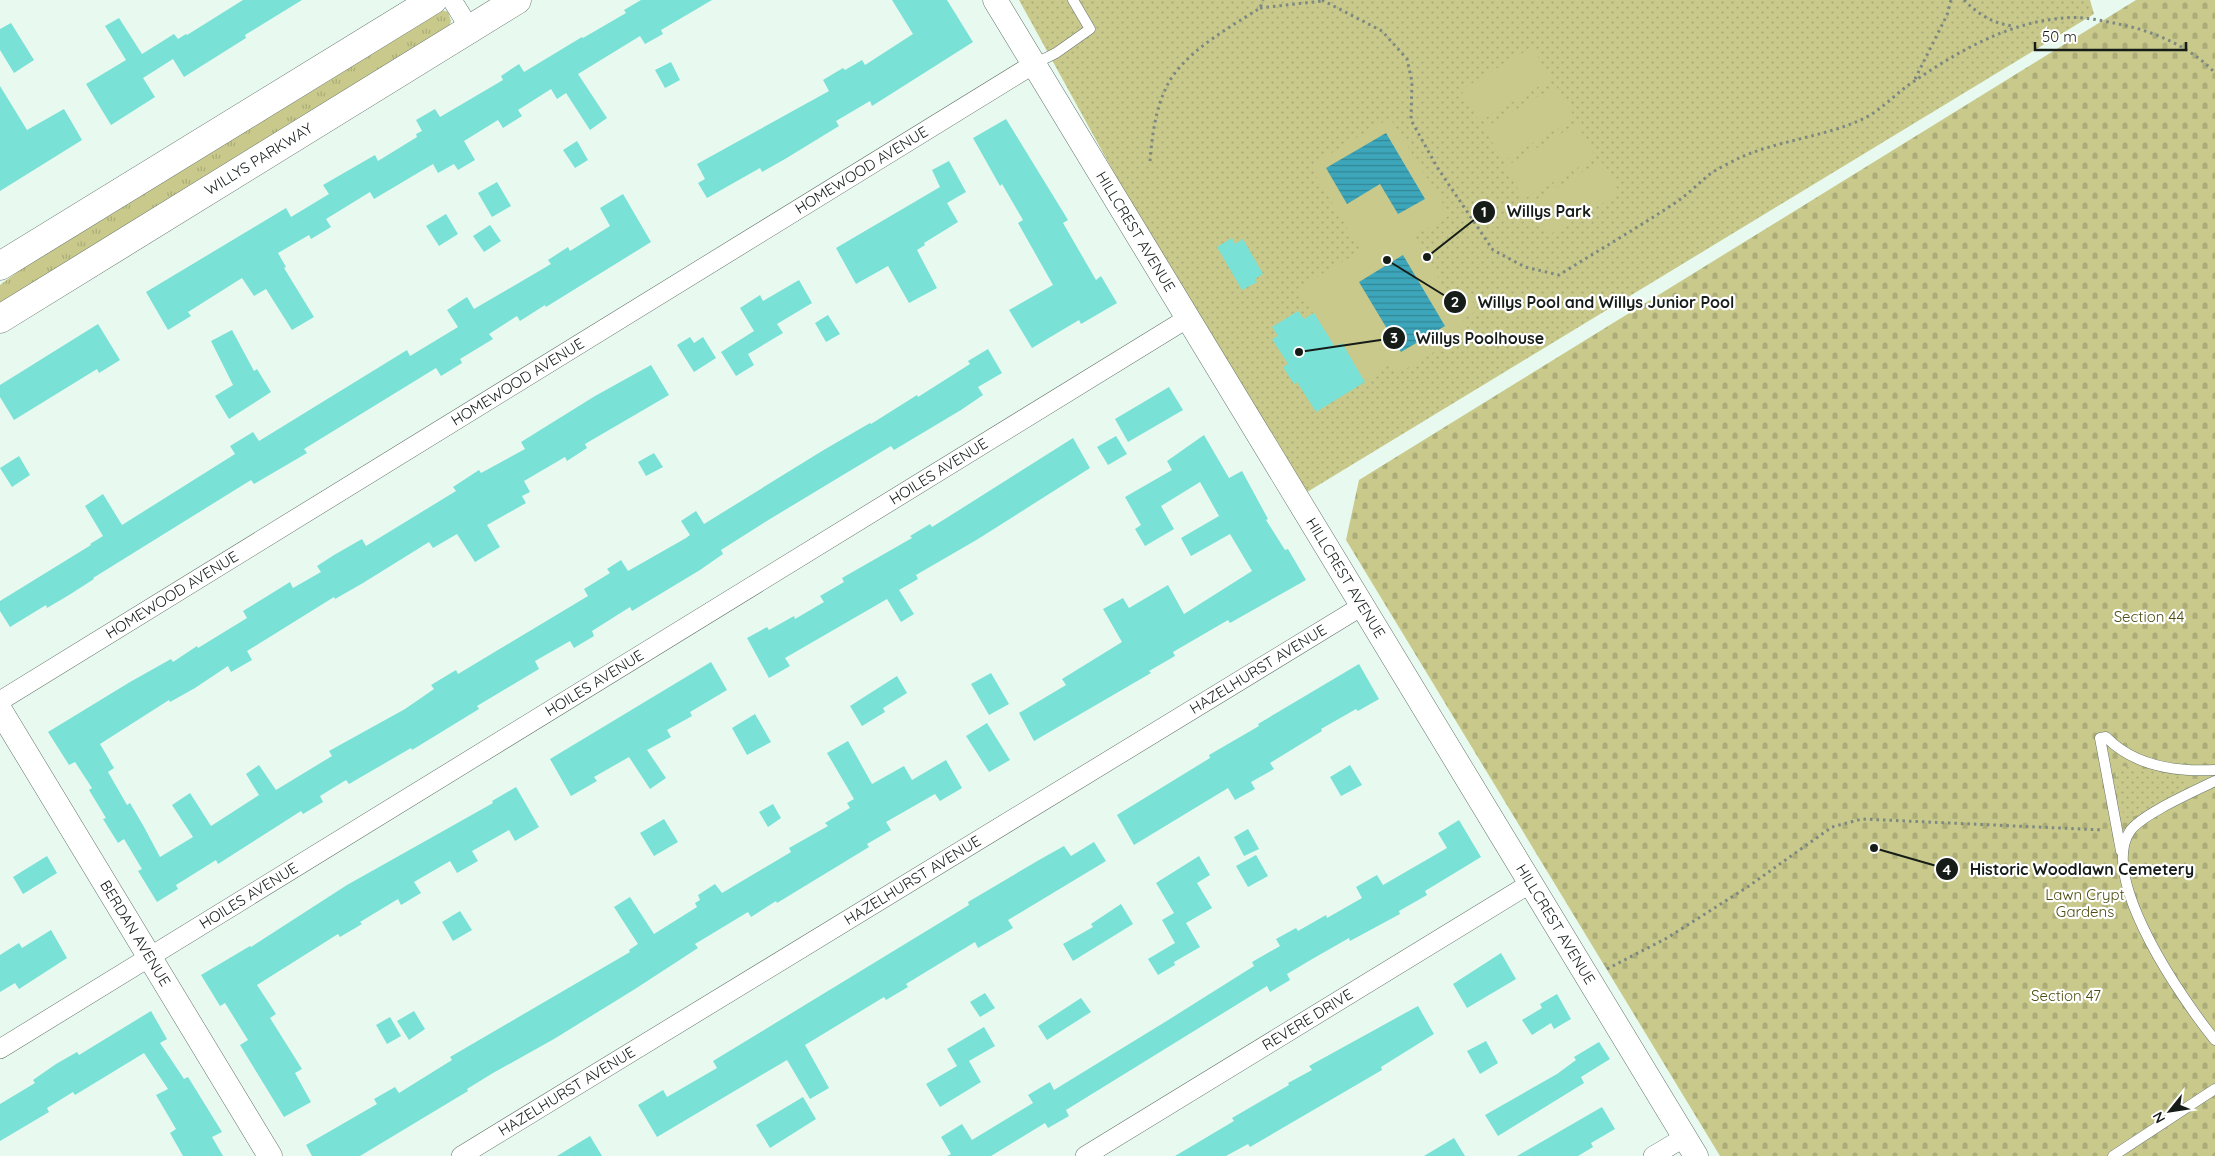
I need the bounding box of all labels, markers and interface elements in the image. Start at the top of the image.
scale bar [2035,20,2186,52]
text: 50 m [2042,27,2077,46]
street label: WILLYS PARKWAY [201,118,317,200]
street label: HOMEWOOD AVENUE [791,122,931,218]
street label: HILLCREST AVENUE [1092,168,1180,295]
callout: Willys Park [1472,196,1601,227]
text: Willys Park [1507,201,1591,221]
text: 1 [1481,202,1487,221]
callout: Willys Pool and Willys Junior Pool [1442,287,1744,318]
text: 2 [1451,292,1459,311]
text: Willys Pool and Willys Junior Pool [1478,292,1734,312]
callout: Willys Poolhouse [1381,323,1555,354]
text: 3 [1390,328,1398,347]
text: Willys Poolhouse [1416,328,1544,348]
street label: HOMEWOOD AVENUE [447,334,587,430]
street label: HOILES AVENUE [886,434,991,509]
street label: HILLCREST AVENUE [1302,514,1390,641]
street label: HOMEWOOD AVENUE [102,547,242,643]
park label: Section 44 [2114,607,2184,626]
street label: HAZELHURST AVENUE [1186,620,1330,718]
street label: HOILES AVENUE [541,645,647,720]
street label: HAZELHURST AVENUE [840,831,984,929]
callout: Historic Woodlawn Cemetery [1934,854,2204,885]
street label: HOILES AVENUE [196,858,301,933]
text: Historic Woodlawn Cemetery [1970,859,2194,879]
street label: HILLCREST AVENUE [1512,860,1600,988]
text: 4 [1943,860,1952,879]
street label: BERDAN AVENUE [96,876,175,990]
park label: Lawn Crypt Gardens [2045,885,2125,921]
street label: REVERE DRIVE [1258,984,1356,1054]
park label: Section 47 [2031,986,2101,1005]
street label: HAZELHURST AVENUE [495,1042,638,1140]
north arrow [2145,1086,2195,1136]
text: N [2148,1109,2169,1126]

